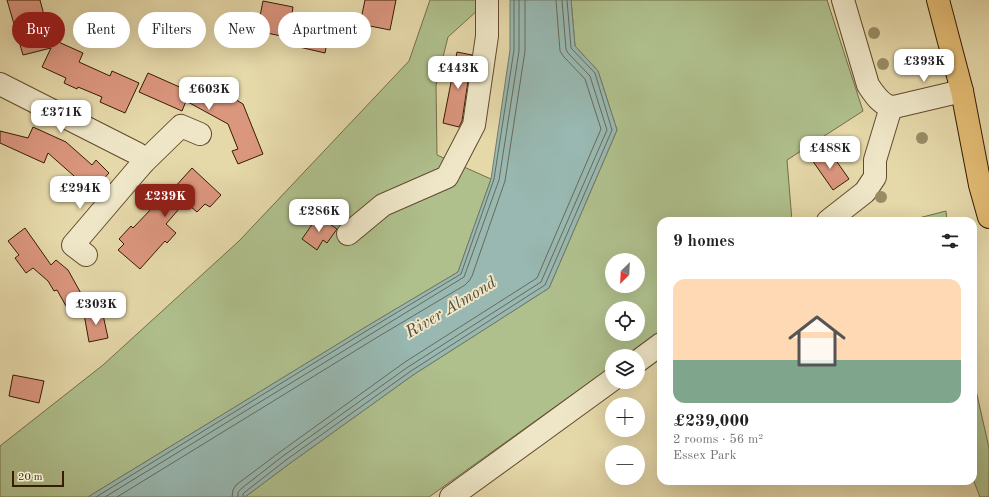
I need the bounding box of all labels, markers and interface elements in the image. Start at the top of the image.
chip: Buy [12,12,65,48]
chip: Rent [73,12,130,48]
chip: Filters [138,12,206,48]
chip: New [214,12,270,48]
chip: Apartment [278,12,371,48]
pin: £393K [896,49,952,83]
text: £393K [903,55,945,68]
pin: £443K [430,56,486,90]
text: £443K [437,62,479,75]
pin: £603K [181,77,237,111]
text: £603K [188,83,230,96]
pin: £371K [33,100,89,134]
text: £371K [40,106,82,119]
pin: £488K [802,136,858,170]
text: £488K [809,142,851,155]
pin: £294K [52,176,108,210]
text: £294K [59,182,101,195]
pin: £239K [137,184,193,218]
text: £239K [144,190,186,203]
pin: £286K [291,199,347,233]
text: £286K [298,205,340,218]
icon: filters [939,230,961,252]
text: 9 homes [673,233,735,250]
north arrow [605,253,645,293]
map controls [605,253,645,485]
water label: River Almond [402,274,500,342]
pin: £303K [68,292,124,326]
text: £303K [75,298,117,311]
button: locate [605,301,645,341]
icon: home [781,305,853,377]
button: layers [605,349,645,389]
button: + [605,397,645,437]
text: £239,000 [673,413,749,430]
text: 2 rooms · 56 m² [673,433,763,446]
button: − [605,445,645,485]
text: Essex Park [673,449,736,462]
scale bar [12,469,64,488]
text: 20 m [18,472,43,483]

